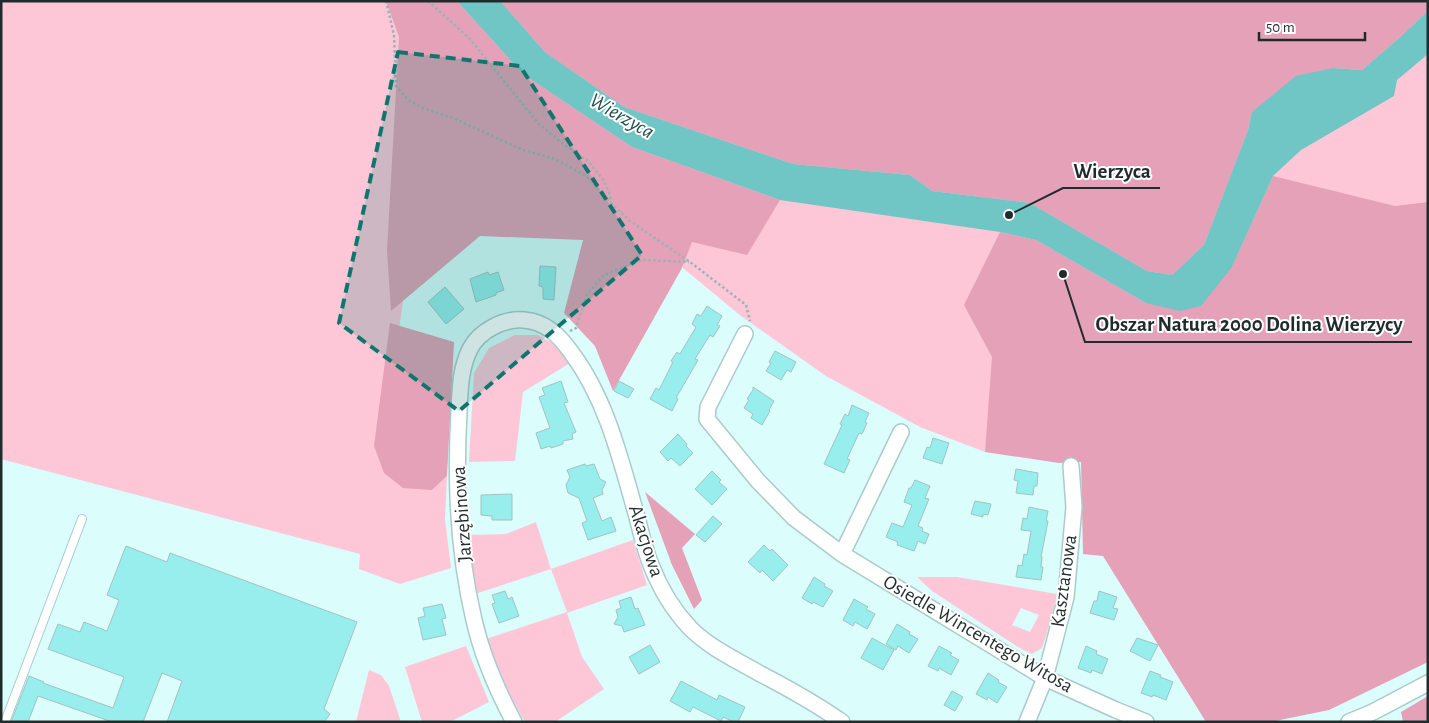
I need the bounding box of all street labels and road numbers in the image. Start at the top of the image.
street label: Jarzębinowa [449,465,475,563]
street label: Akacjowa [625,503,667,579]
street label: Kasztanowa [1048,533,1080,629]
street label: Osiedle Wincentego Witosa [880,571,1076,697]

